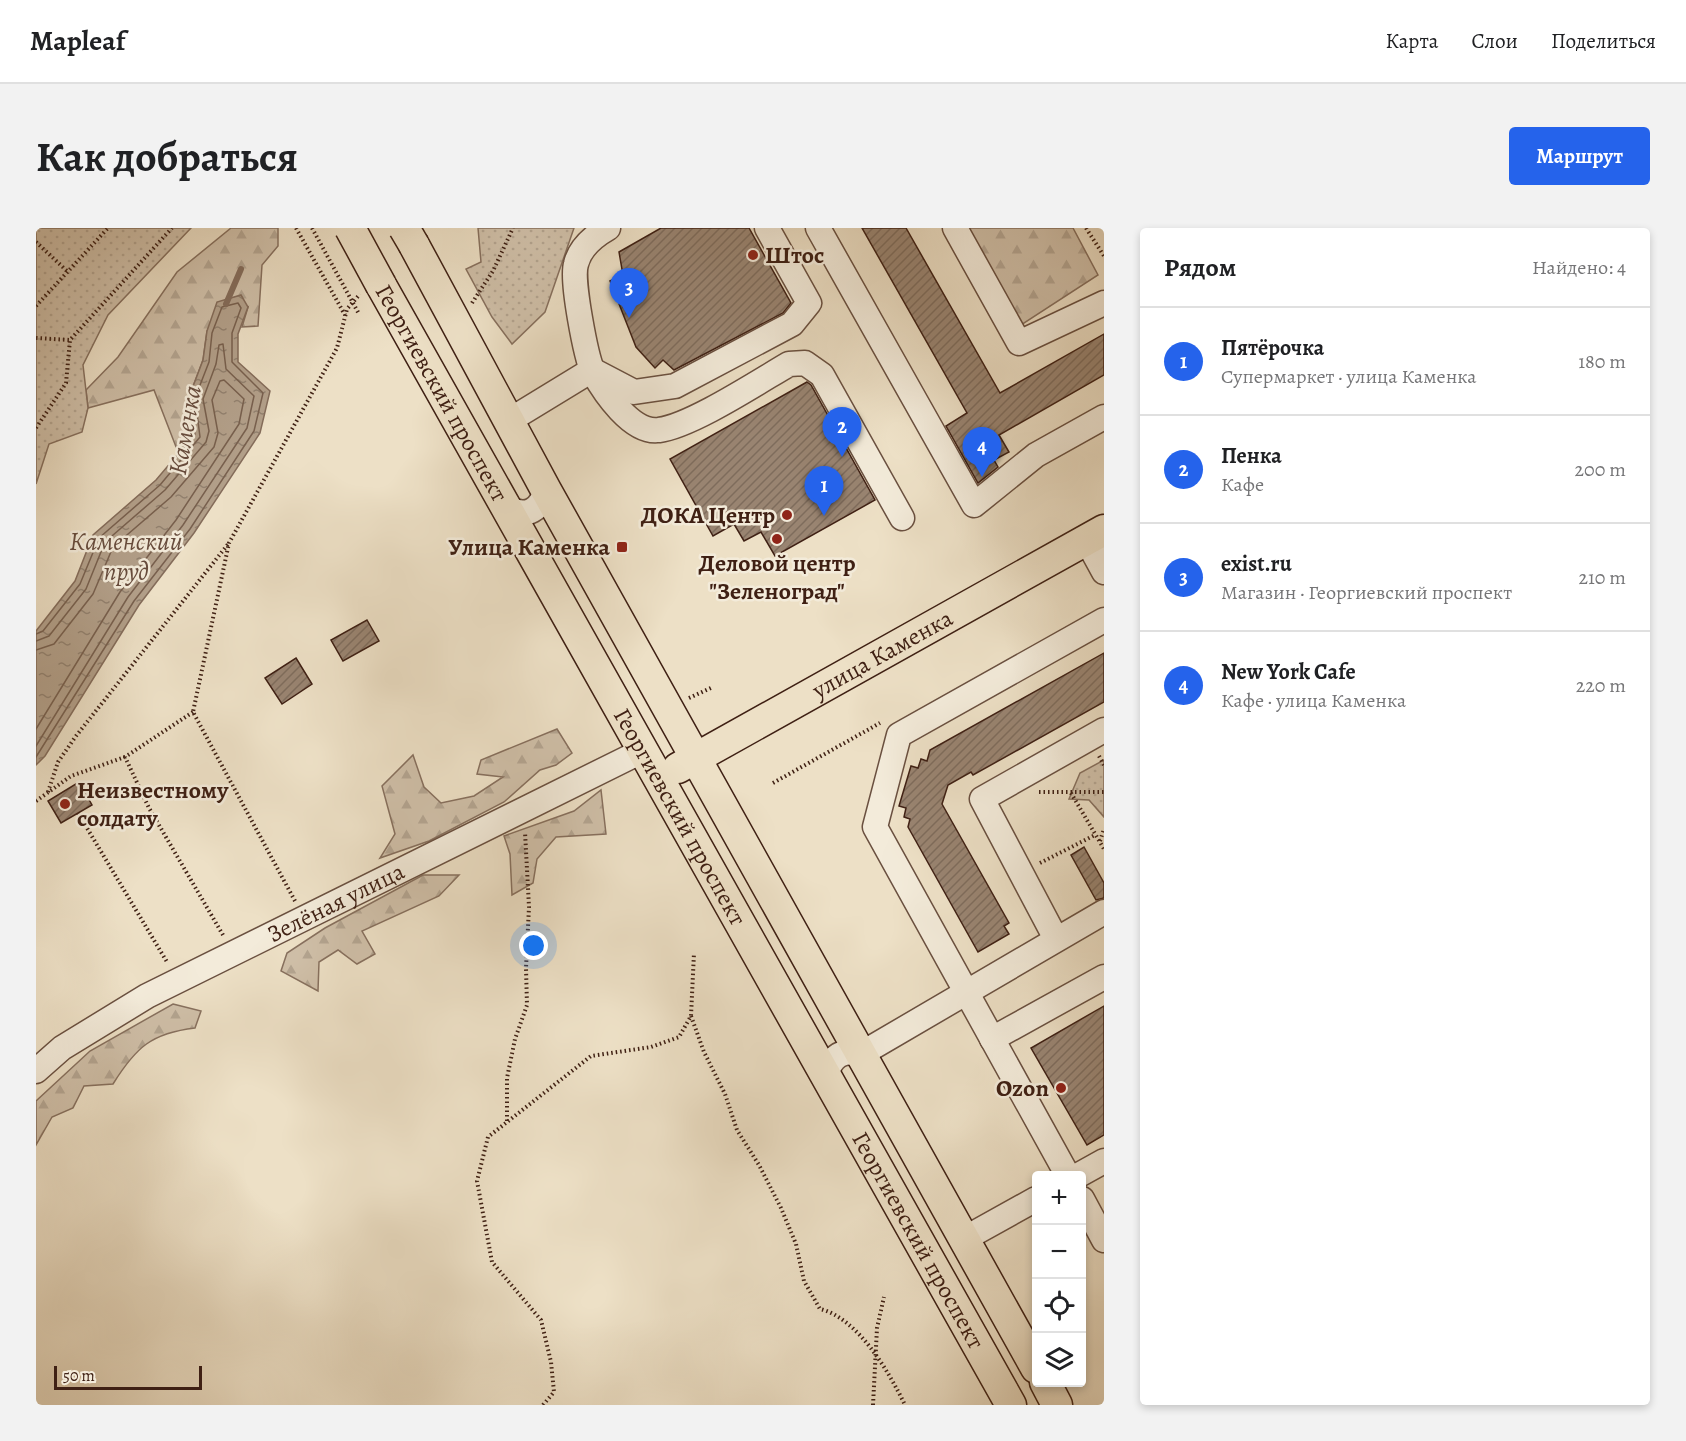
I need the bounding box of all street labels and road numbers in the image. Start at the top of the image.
street label: Георгиевский проспект [368,279,516,508]
street label: улица Каменка [805,602,958,706]
street label: Георгиевский проспект [606,702,754,931]
street label: Зелёная улица [262,855,410,950]
street label: Георгиевский проспект [844,1126,992,1355]

